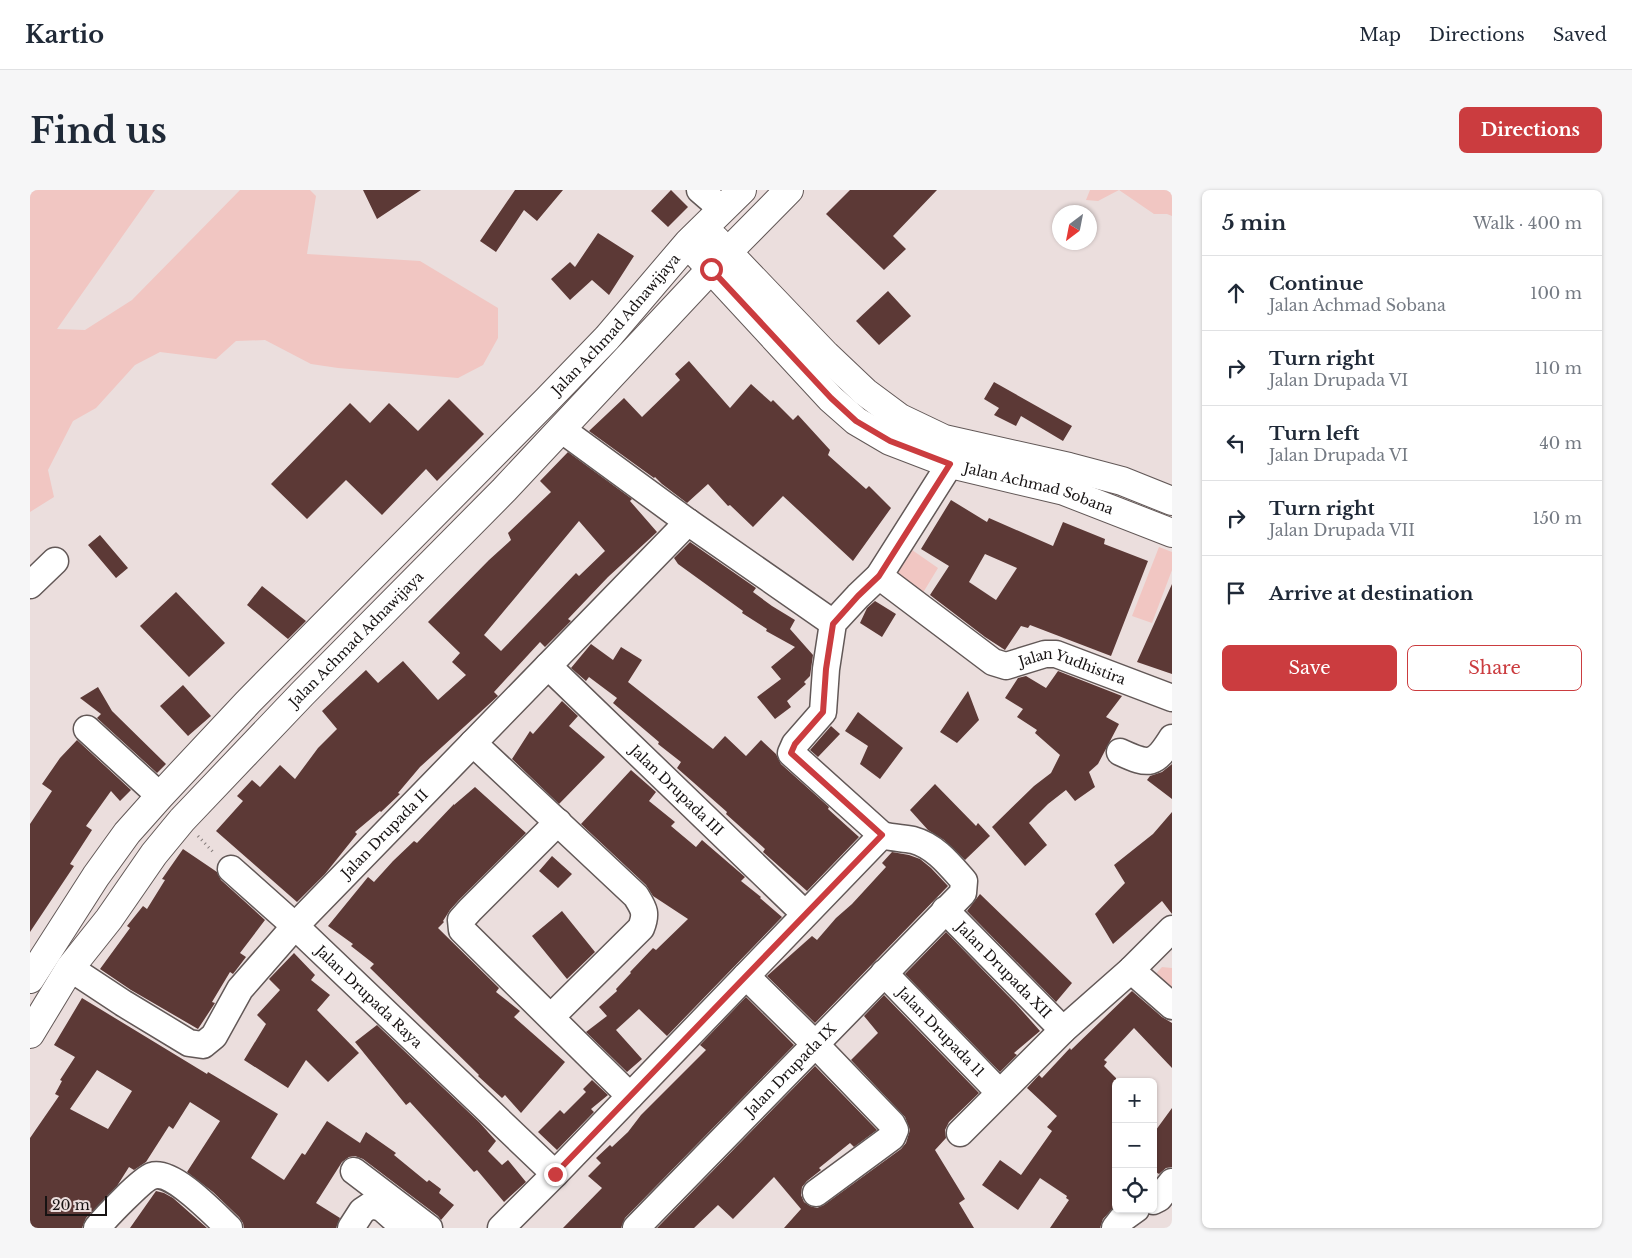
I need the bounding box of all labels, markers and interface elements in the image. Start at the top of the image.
text: Kartio [25,20,104,49]
text: Map [1359,24,1401,46]
text: Directions [1429,24,1525,46]
text: Saved [1553,24,1607,46]
button: Directions [1459,107,1602,153]
text: Find us [30,109,167,152]
north arrow [1052,205,1097,250]
text: 5 min [1222,210,1286,236]
text: Walk · 400 m [1473,213,1582,233]
street label: Jalan Achmad Adnawijaya [546,250,684,400]
route start [700,258,723,281]
text: Continue [1269,272,1364,295]
icon: ahead [1222,279,1250,307]
text: 100 m [1530,283,1582,303]
text: Jalan Achmad Sobana [1269,295,1446,315]
text: Turn right [1269,347,1375,370]
icon: right [1222,354,1250,382]
text: 110 m [1535,358,1582,378]
text: Jalan Drupada VI [1269,370,1408,390]
text: Turn left [1269,422,1360,445]
icon: left [1222,429,1250,457]
text: 40 m [1539,433,1582,453]
text: Jalan Drupada VI [1269,445,1408,465]
street label: Jalan Achmad Sobana [960,458,1116,518]
text: Turn right [1269,497,1375,520]
icon: right [1222,504,1250,532]
text: 150 m [1533,508,1582,528]
text: Jalan Drupada VII [1269,520,1415,540]
street label: Jalan Achmad Adnawijaya [284,567,428,712]
icon: arrive [1222,579,1250,607]
text: Arrive at destination [1269,582,1473,605]
street label: Jalan Yudhistira [1014,645,1128,689]
button: Save [1222,645,1397,691]
button: Share [1407,645,1582,691]
street label: Jalan Drupada III [625,740,727,840]
street label: Jalan Drupada II [336,785,432,884]
street label: Jalan Drupada XII [951,916,1055,1022]
street label: Jalan Drupada Raya [310,940,426,1052]
street label: Jalan Drupada 11 [892,982,989,1081]
street label: Jalan Drupada IX [740,1019,840,1122]
map controls [1112,1078,1157,1213]
button: + [1112,1078,1157,1123]
button: − [1112,1123,1157,1168]
route end [544,1163,567,1186]
button: locate [1112,1168,1157,1213]
scale bar [45,1193,108,1216]
text: 20 m [52,1196,90,1214]

